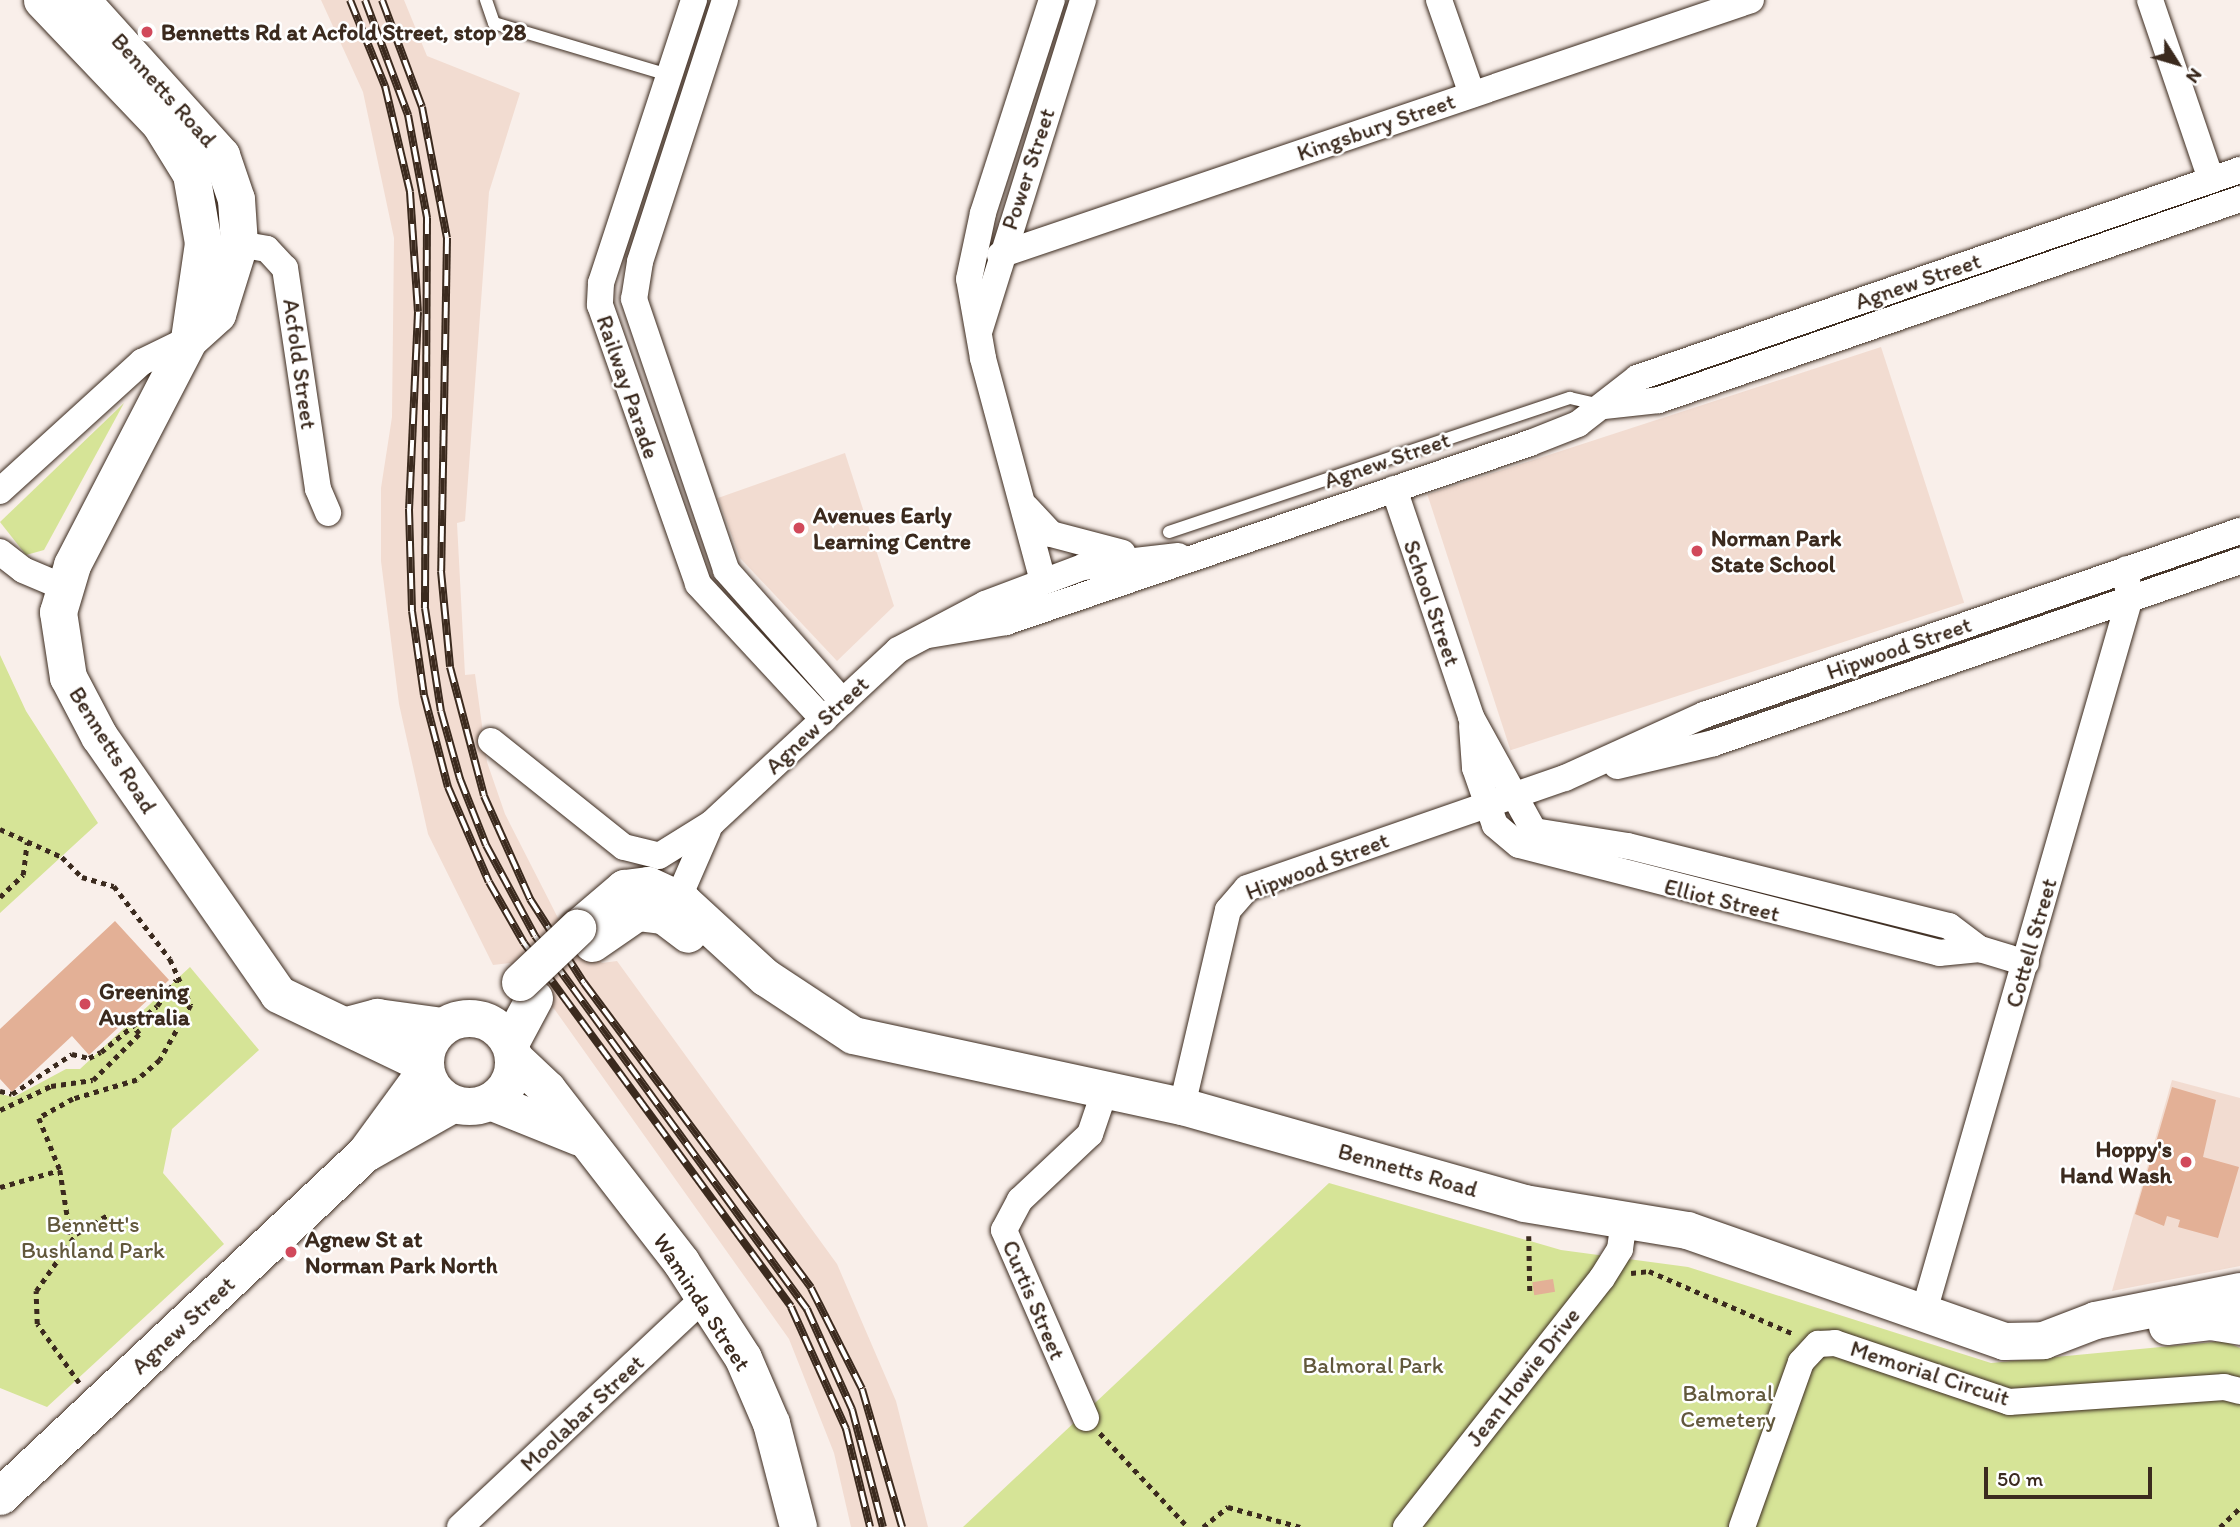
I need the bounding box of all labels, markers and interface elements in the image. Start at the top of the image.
place label: Bennetts Rd at Acfold Street, stop 28 [161,18,527,46]
marker: Bennetts Rd at Acfold Street, stop 28 [139,24,155,40]
street label: Bennetts Road [106,27,222,153]
north arrow [2142,28,2212,98]
text: N [2181,64,2207,88]
street label: Kingsbury Street [1293,87,1459,167]
street label: Power Street [995,105,1061,233]
street label: Agnew Street [1851,247,1985,315]
street label: Acfold Street [277,297,323,431]
street label: Railway Parade [591,312,665,462]
street label: Agnew Street [1320,426,1454,494]
place label: Avenues Early Learning Centre [813,501,972,555]
marker: Avenues Early Learning Centre [791,520,807,536]
place label: Norman Park State School [1711,524,1841,578]
street label: School Street [1398,536,1466,670]
marker: Norman Park State School [1689,543,1705,559]
street label: Hipwood Street [1823,610,1975,686]
street label: Agnew Street [760,670,874,780]
street label: Bennetts Road [63,682,163,818]
street label: Hipwood Street [1241,826,1393,906]
street label: Elliot Street [1661,872,1783,928]
street label: Cottell Street [1999,875,2063,1011]
place label: Greening Australia [99,977,190,1031]
marker: Greening Australia [77,996,93,1012]
place label: Hoppy's Hand Wash [2061,1135,2172,1189]
street label: Bennetts Road [1335,1137,1481,1203]
marker: Hoppy's Hand Wash [2178,1154,2194,1170]
park label: Bennett's Bushland Park [21,1210,165,1264]
place label: Agnew St at Norman Park North [305,1225,497,1279]
street label: Waminda Street [647,1228,757,1376]
street label: Curtis Street [996,1236,1072,1364]
marker: Agnew St at Norman Park North [283,1244,299,1260]
street label: Agnew Street [126,1270,240,1380]
street label: Jean Howie Drive [1460,1302,1586,1452]
street label: Memorial Circuit [1847,1334,2013,1412]
street label: Moolabar Street [514,1349,650,1477]
park label: Balmoral Park [1302,1351,1444,1379]
park label: Balmoral Cemetery [1680,1379,1776,1433]
scale bar [1988,1454,2156,1498]
text: 50 m [1997,1466,2043,1491]

